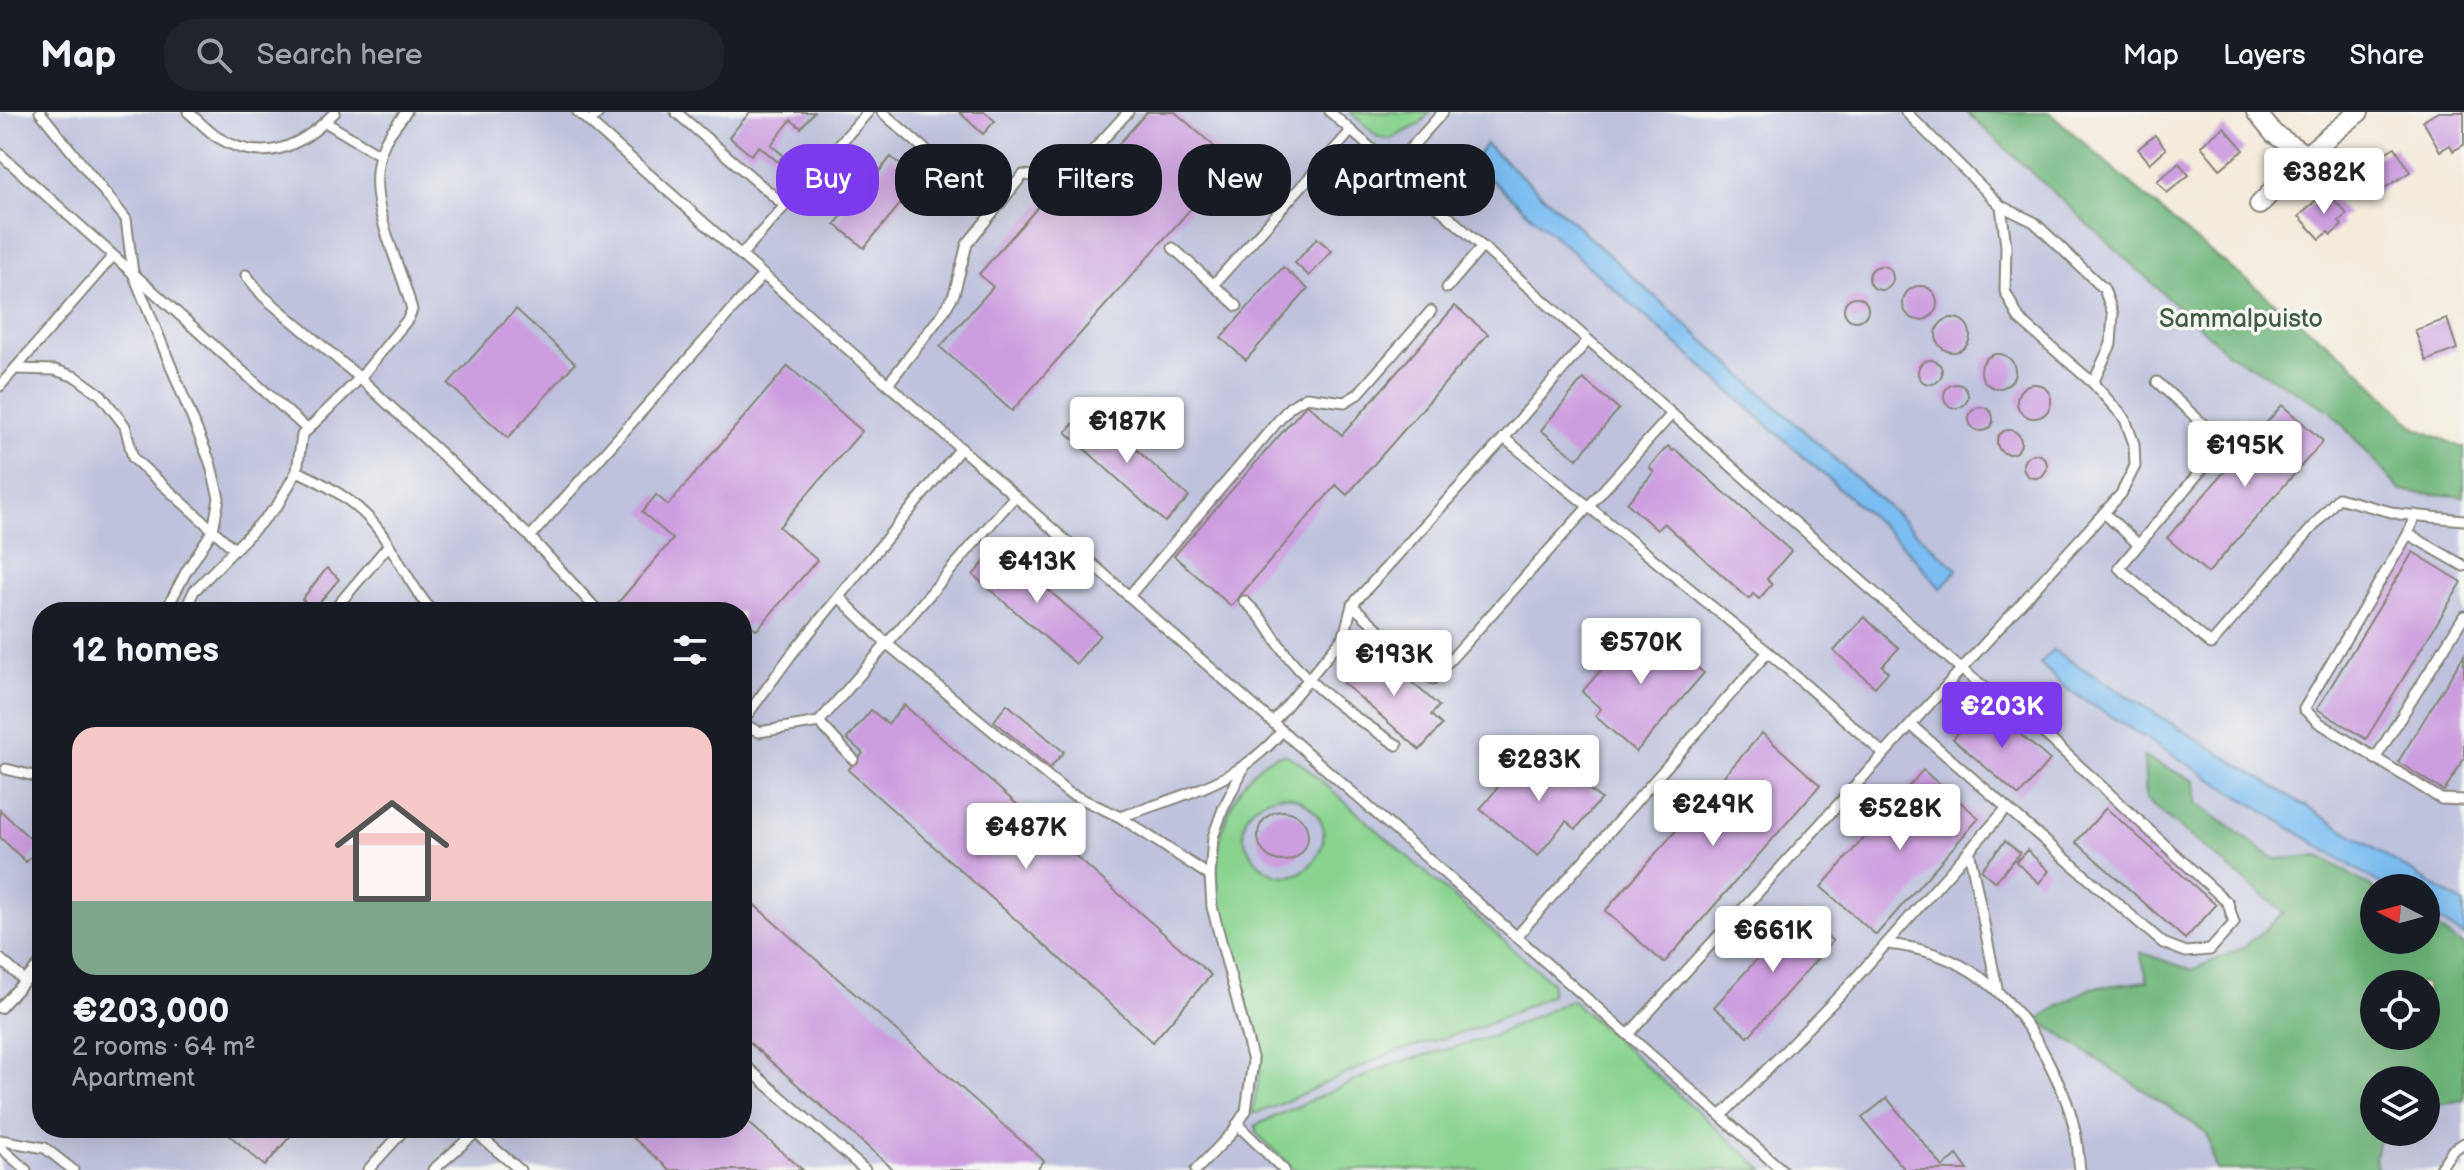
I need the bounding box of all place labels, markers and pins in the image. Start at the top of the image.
pin: €382K [2268,148,2380,216]
pin: €187K [1071,397,1183,465]
pin: €195K [2189,421,2301,489]
pin: €413K [981,537,1093,605]
pin: €570K [1585,618,1697,686]
pin: €193K [1338,630,1450,698]
pin: €203K [1946,682,2058,750]
pin: €283K [1483,735,1595,803]
pin: €249K [1657,780,1769,848]
pin: €528K [1844,784,1956,852]
pin: €487K [970,803,1082,871]
pin: €661K [1717,906,1829,974]

